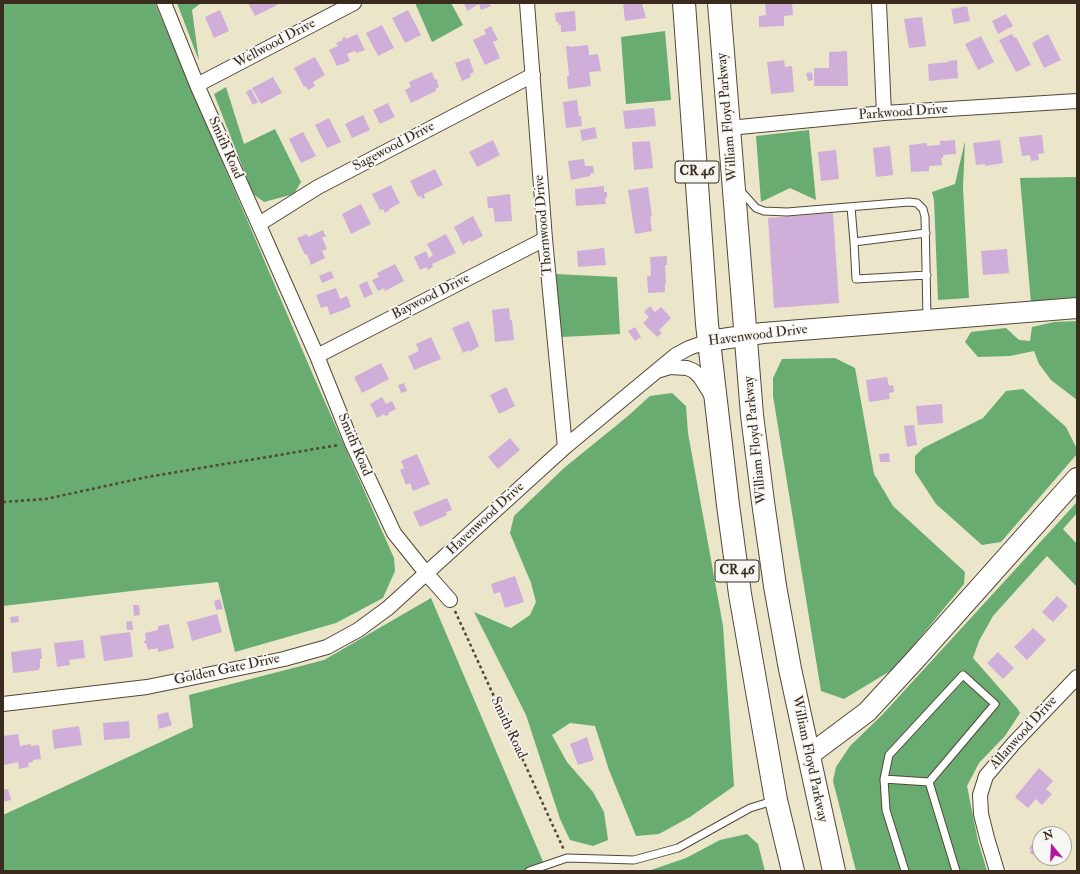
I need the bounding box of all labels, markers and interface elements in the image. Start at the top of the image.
street label: Wellwood Drive [231,15,319,73]
street label: William Floyd Parkway [714,52,742,182]
street label: Parkwood Drive [858,102,948,124]
street label: Smith Road [204,114,246,182]
street label: Sagewood Drive [350,118,438,176]
road number: CR 46 [675,161,719,183]
street label: Thornwood Drive [531,174,557,276]
street label: Baywood Drive [389,270,473,324]
street label: Havenwood Drive [707,322,809,350]
street label: William Floyd Parkway [741,375,771,505]
street label: Smith Road [333,411,375,479]
street label: Havenwood Drive [444,479,528,559]
road number: CR 46 [715,560,759,582]
street label: Golden Gate Drive [173,651,281,689]
street label: Allanwood Drive [987,693,1061,773]
street label: Smith Road [486,694,530,762]
street label: William Floyd Parkway [787,694,831,824]
north arrow [1032,826,1072,866]
text: N [1042,827,1055,843]

